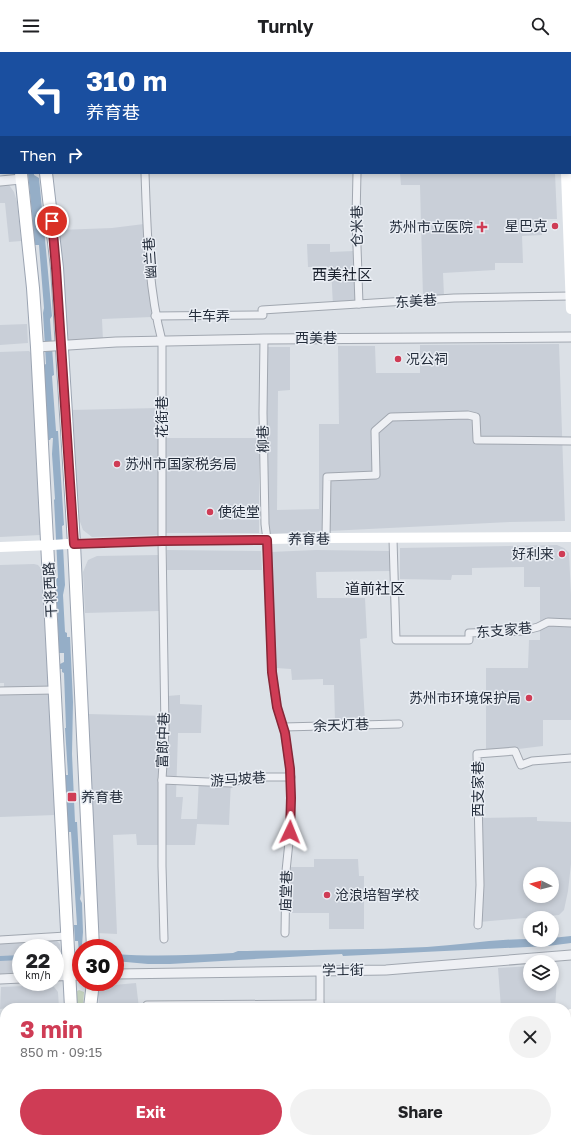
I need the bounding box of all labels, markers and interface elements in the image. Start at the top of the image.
icon: menu [20,15,42,37]
text: Turnly [257,15,314,37]
icon: search [529,15,551,37]
text: 310 m [86,64,167,97]
icon: left [20,68,72,120]
text: 养育巷 [86,101,140,123]
icon: right [64,144,86,166]
text: Then [20,146,56,164]
pin [35,204,69,238]
street label: 仓米巷 [348,205,365,247]
icon: arrive [41,210,63,232]
place label: 星巴克 [505,217,547,234]
place label: 苏州市立医院 [389,218,473,235]
marker: 苏州市立医院 [476,221,488,233]
marker: 星巴克 [550,221,560,231]
street label: 幽兰巷 [140,236,159,280]
district label: 西美社区 [312,265,372,283]
street label: 东美巷 [394,291,438,310]
street label: 牛车弄 [188,307,230,324]
street label: 西美巷 [295,329,337,346]
place label: 况公祠 [406,350,448,367]
marker: 况公祠 [393,354,403,364]
street label: 花街巷 [153,396,170,438]
street label: 柳巷 [254,425,271,453]
place label: 苏州市国家税务局 [125,455,237,472]
marker: 苏州市国家税务局 [112,459,122,469]
place label: 使徒堂 [218,503,260,520]
marker: 使徒堂 [205,507,215,517]
street label: 养育巷 [288,530,330,547]
place label: 好利来 [512,545,554,562]
marker: 好利来 [557,549,567,559]
street label: 干将西路 [40,562,59,618]
district label: 道前社区 [345,579,405,597]
street label: 东支家巷 [475,619,533,640]
place label: 苏州市环境保护局 [409,689,521,706]
marker: 苏州市环境保护局 [524,693,534,703]
street label: 富郎中巷 [153,712,172,768]
street label: 余天灯巷 [313,715,369,734]
street label: 西支家巷 [469,761,486,817]
street label: 游马坡巷 [209,768,266,789]
place label: 养育巷 [81,788,123,805]
marker: 养育巷 [66,791,78,803]
position arrow [269,811,311,853]
north arrow [523,867,559,903]
map controls [523,867,559,991]
street label: 庙堂巷 [276,870,295,912]
place label: 沧浪培智学校 [335,886,419,903]
marker: 沧浪培智学校 [322,890,332,900]
button: sound [523,911,559,947]
speed limit sign: 30 [72,939,124,991]
text: 22 [26,948,50,972]
button: layers [523,955,559,991]
street label: 学士街 [322,961,364,978]
text: km/h [25,969,51,981]
text: 3 min [20,1014,83,1043]
button: close [509,1016,551,1058]
text: 850 m · 09:15 [20,1044,102,1060]
button: Exit [20,1089,282,1135]
button: Share [290,1089,551,1135]

